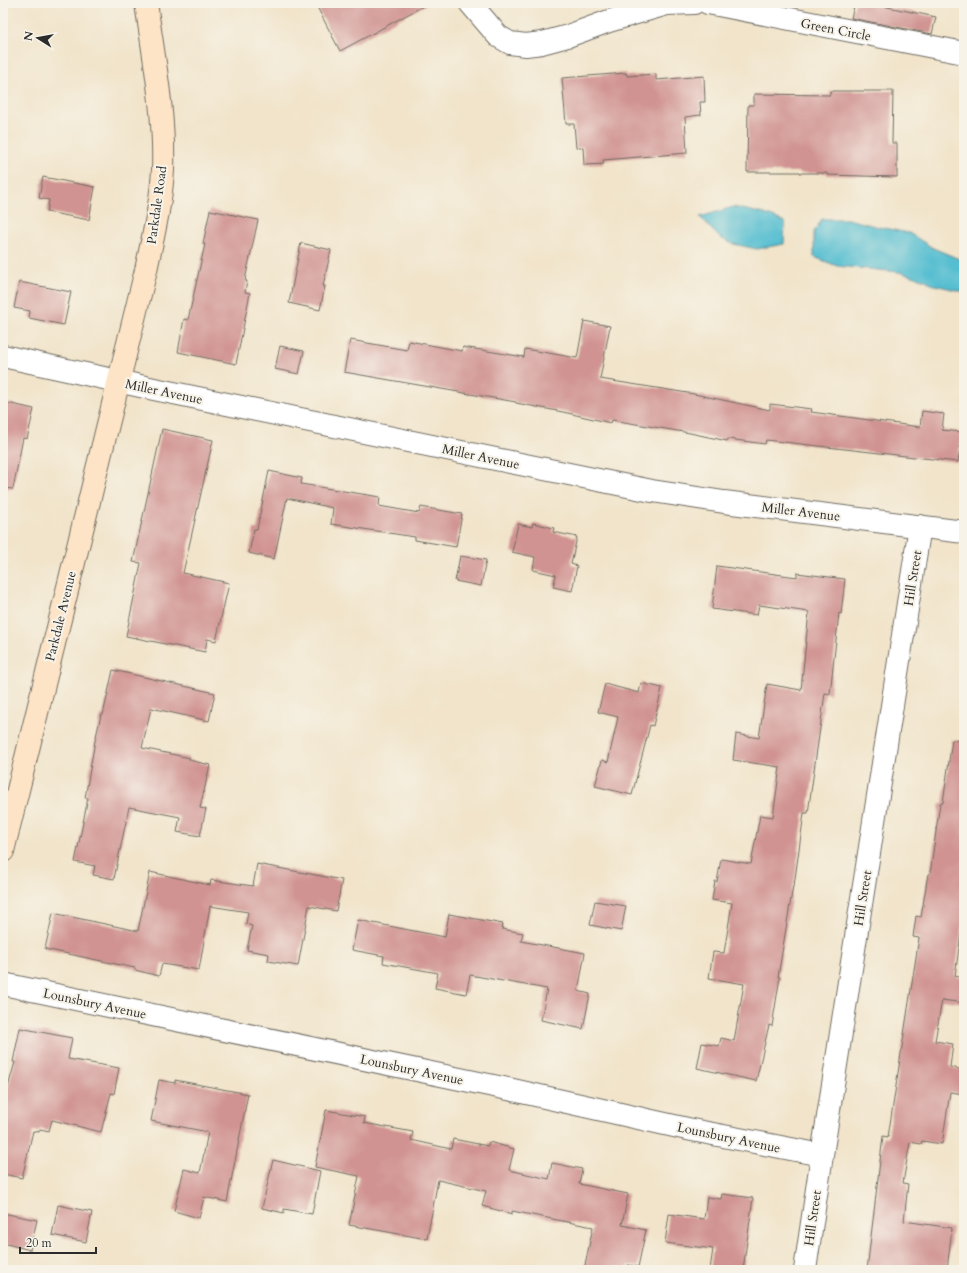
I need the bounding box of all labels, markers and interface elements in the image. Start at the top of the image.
street label: Green Circle [799,14,873,46]
north arrow [18,18,58,58]
text: N [20,30,37,42]
street label: Parkdale Road [143,165,171,245]
street label: Miller Avenue [123,375,204,409]
street label: Miller Avenue [440,440,521,474]
street label: Miller Avenue [761,498,841,526]
street label: Hill Street [900,549,926,607]
street label: Parkdale Avenue [41,569,81,663]
street label: Hill Street [850,869,876,927]
street label: Lounsbury Avenue [41,984,148,1024]
street label: Lounsbury Avenue [358,1050,465,1090]
street label: Lounsbury Avenue [675,1118,782,1158]
street label: Hill Street [800,1189,826,1247]
scale bar [20,1229,96,1255]
text: 20 m [26,1235,53,1251]

